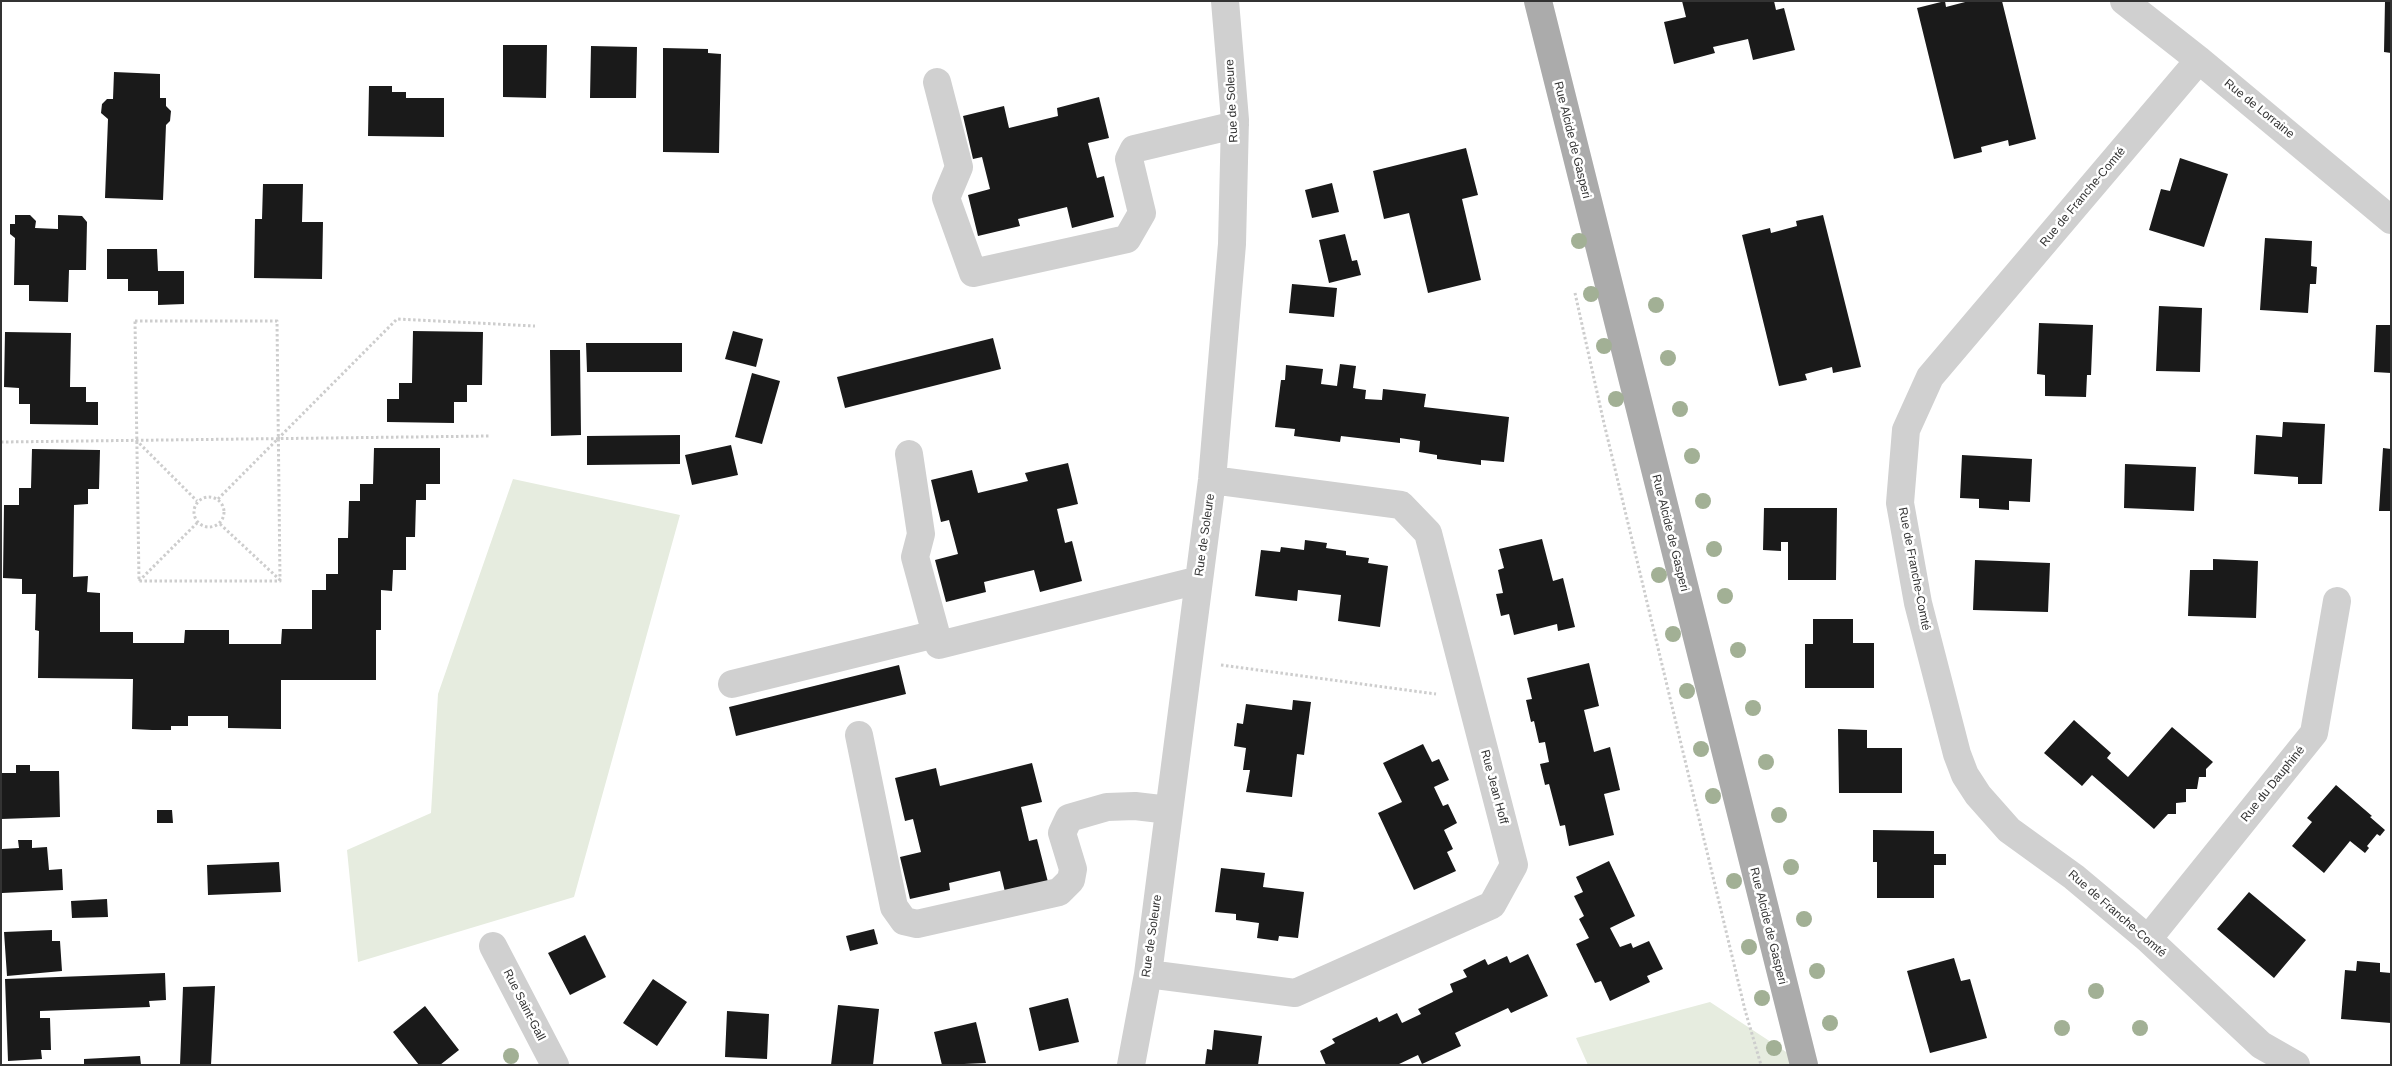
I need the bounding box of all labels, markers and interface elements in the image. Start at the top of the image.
street label: Rue de Soleure [1223,59,1241,143]
street label: Rue de Lorraine [2221,76,2297,142]
street label: Rue Alcide de Gasperi [1550,80,1594,200]
street label: Rue de Franche-Comté [2037,144,2129,250]
street label: Rue Alcide de Gasperi [1648,473,1692,593]
street label: Rue de Soleure [1192,493,1218,577]
street label: Rue de Franche-Comté [1895,506,1933,632]
street label: Rue du Dauphiné [2238,743,2308,825]
street label: Rue Jean Hoff [1477,748,1511,826]
street label: Rue Alcide de Gasperi [1746,866,1790,986]
street label: Rue de Franche-Comté [2065,867,2169,961]
street label: Rue de Soleure [1139,894,1165,978]
street label: Rue Saint-Gall [500,967,548,1043]

